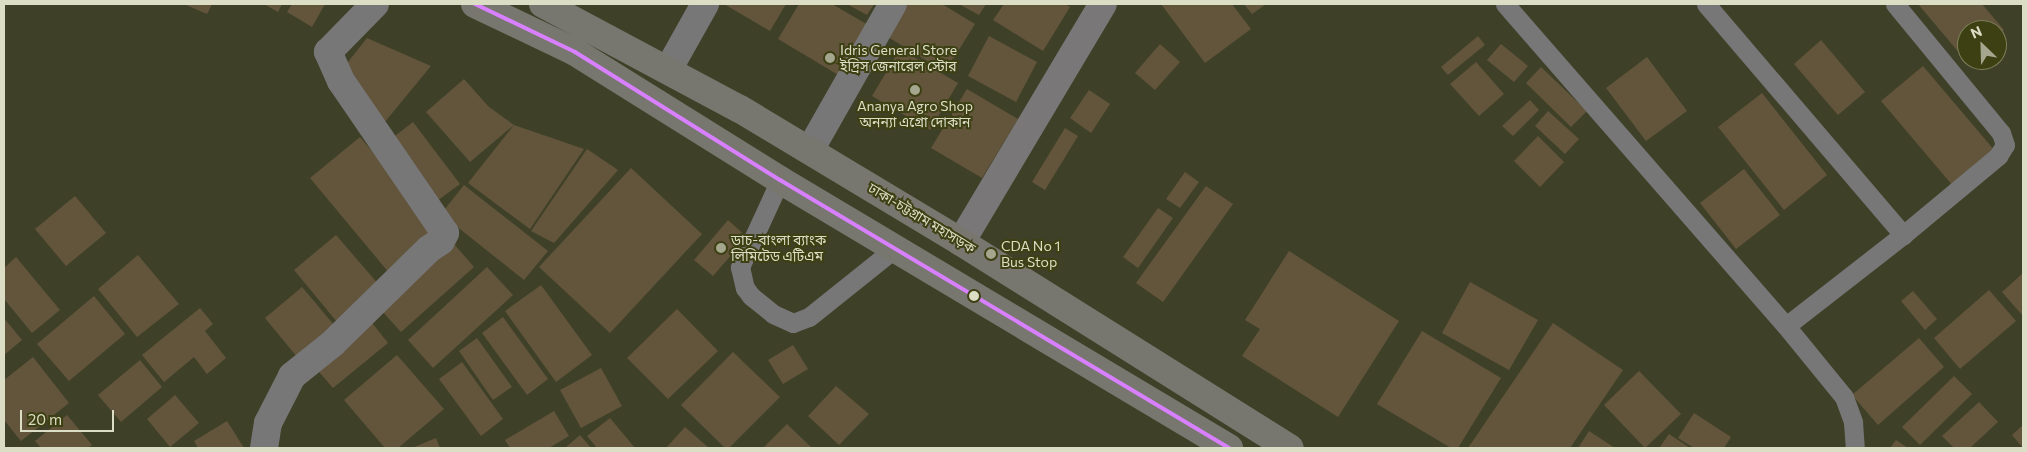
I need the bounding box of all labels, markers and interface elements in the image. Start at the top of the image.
north arrow [1957,20,2007,70]
text: N [1968,22,1984,42]
place label: Idris General Store ইদ্রিস জেনারেল স্টোর [840,42,957,74]
marker: Idris General Store ইদ্রিস জেনারেল স্টোর [824,52,836,64]
marker: Ananya Agro Shop অনন্যা এগ্রো দোকান [909,84,921,96]
place label: Ananya Agro Shop অনন্যা এগ্রো দোকান [857,98,973,130]
street label: ঢাকা-চট্টগ্রাম মহাসড়ক [865,179,979,257]
place label: ডাচ-বাংলা ব্যাংক লিমিটেড এটিএম [731,232,826,264]
place label: CDA No 1 Bus Stop [1001,238,1060,270]
marker: ডাচ-বাংলা ব্যাংক লিমিটেড এটিএম [715,242,727,254]
marker: CDA No 1 Bus Stop [985,248,997,260]
unlabelled marker [969,291,979,301]
scale bar [22,400,116,432]
text: 20 m [28,410,62,428]

